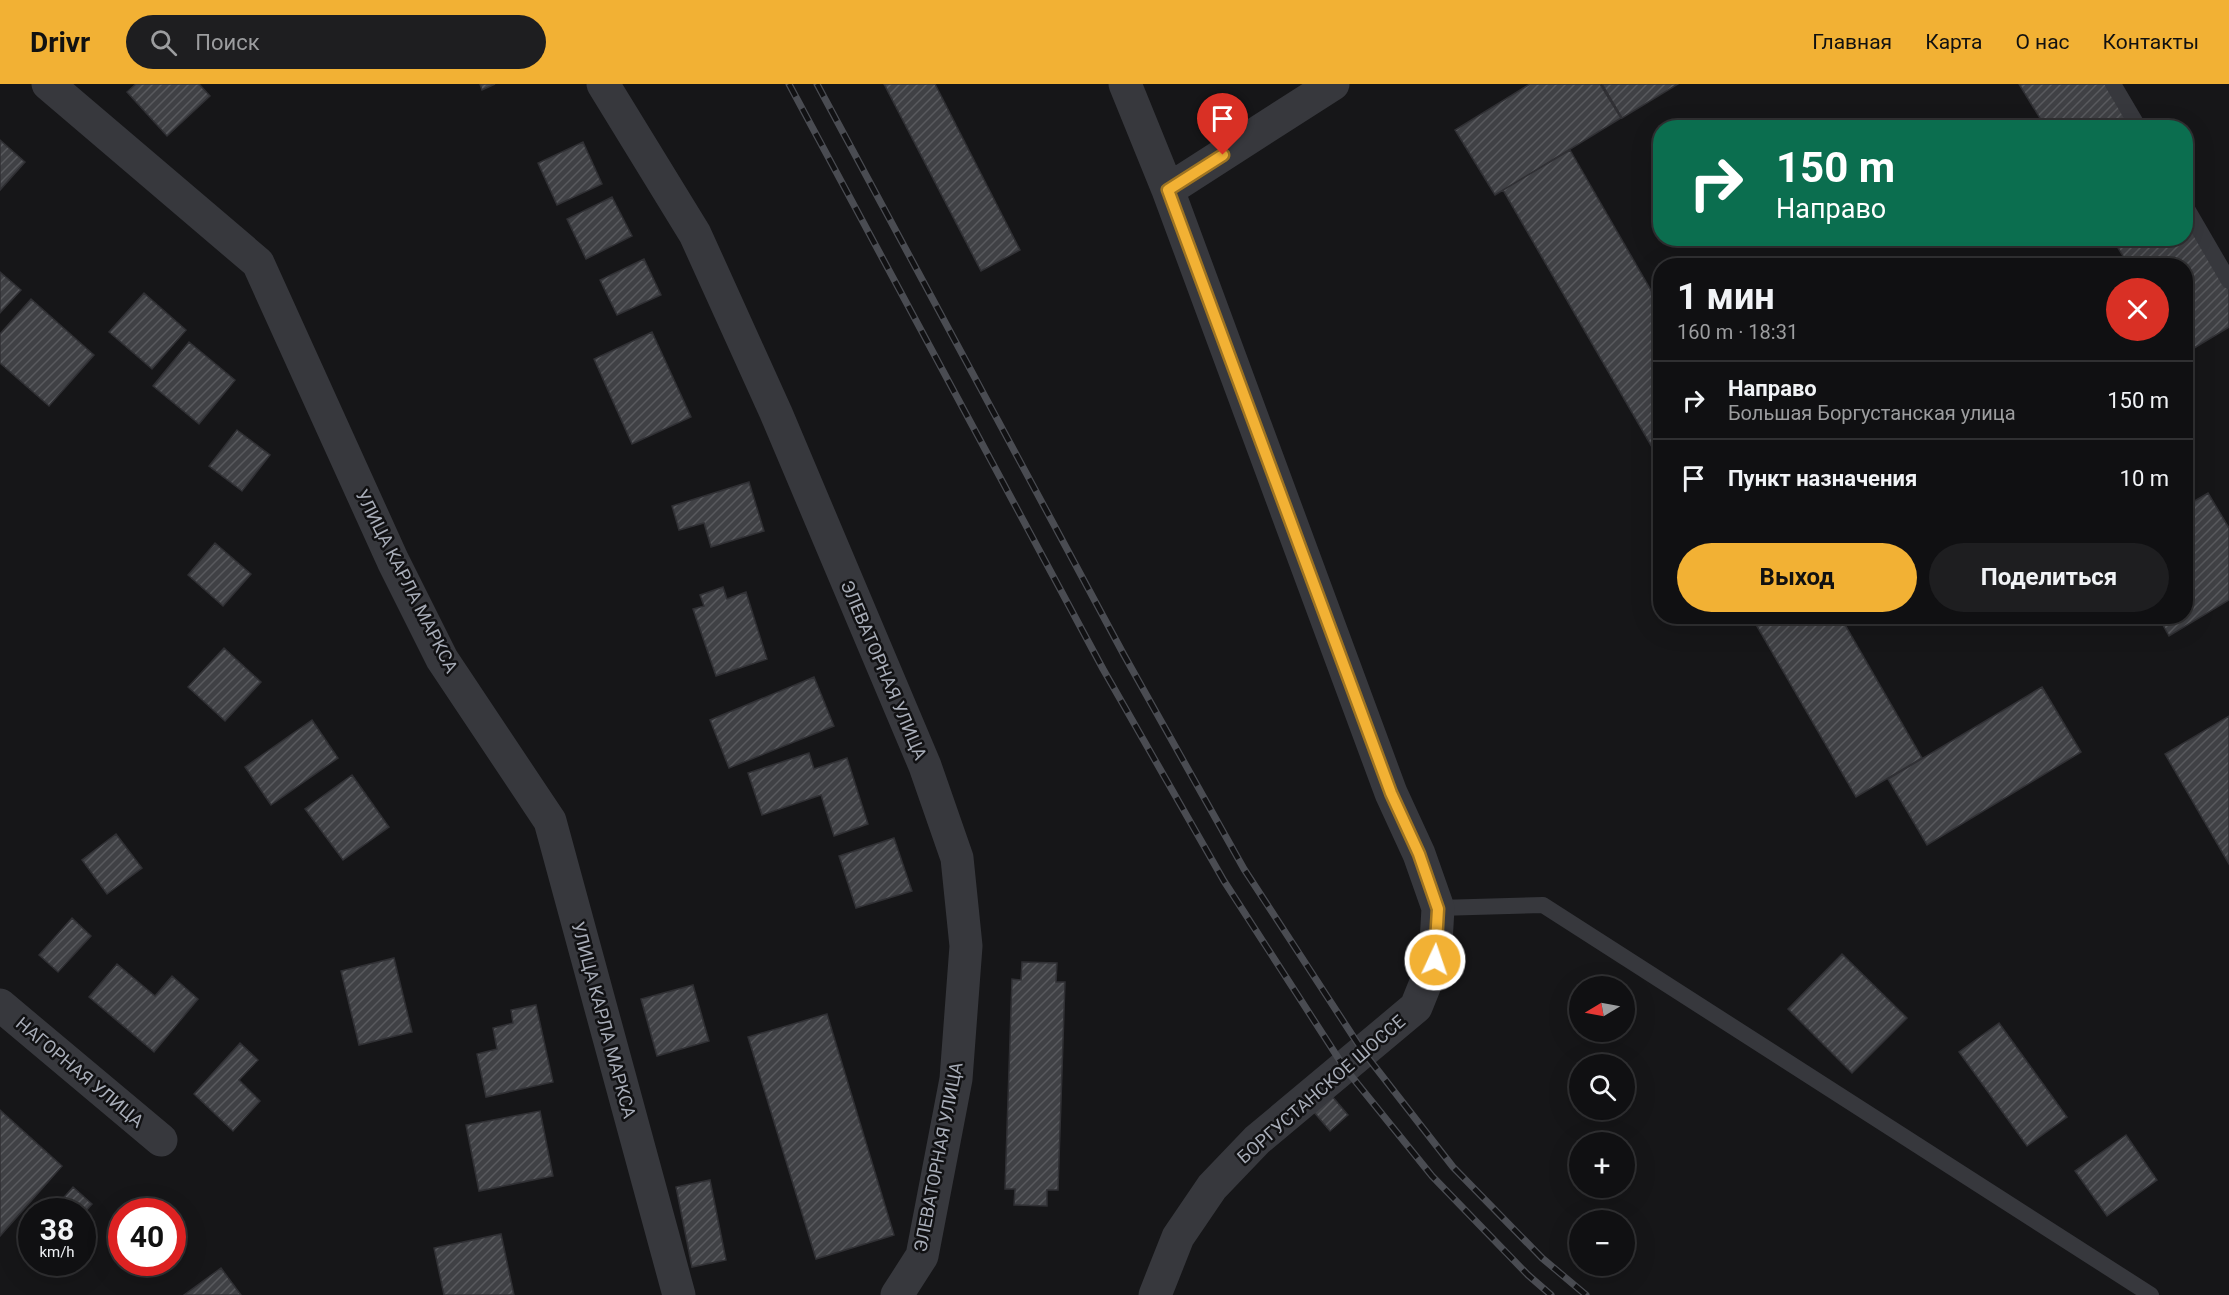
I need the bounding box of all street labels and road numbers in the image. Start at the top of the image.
street label: УЛИЦА КАРЛА МАРКСА [352,486,463,676]
street label: ЭЛЕВАТОРНАЯ УЛИЦА [837,577,931,763]
street label: УЛИЦА КАРЛА МАРКСА [568,919,640,1121]
street label: БОРГУСТАНСКОЕ ШОССЕ [1233,1010,1409,1168]
street label: НАГОРНАЯ УЛИЦА [12,1013,148,1132]
street label: ЭЛЕВАТОРНАЯ УЛИЦА [909,1060,967,1254]

